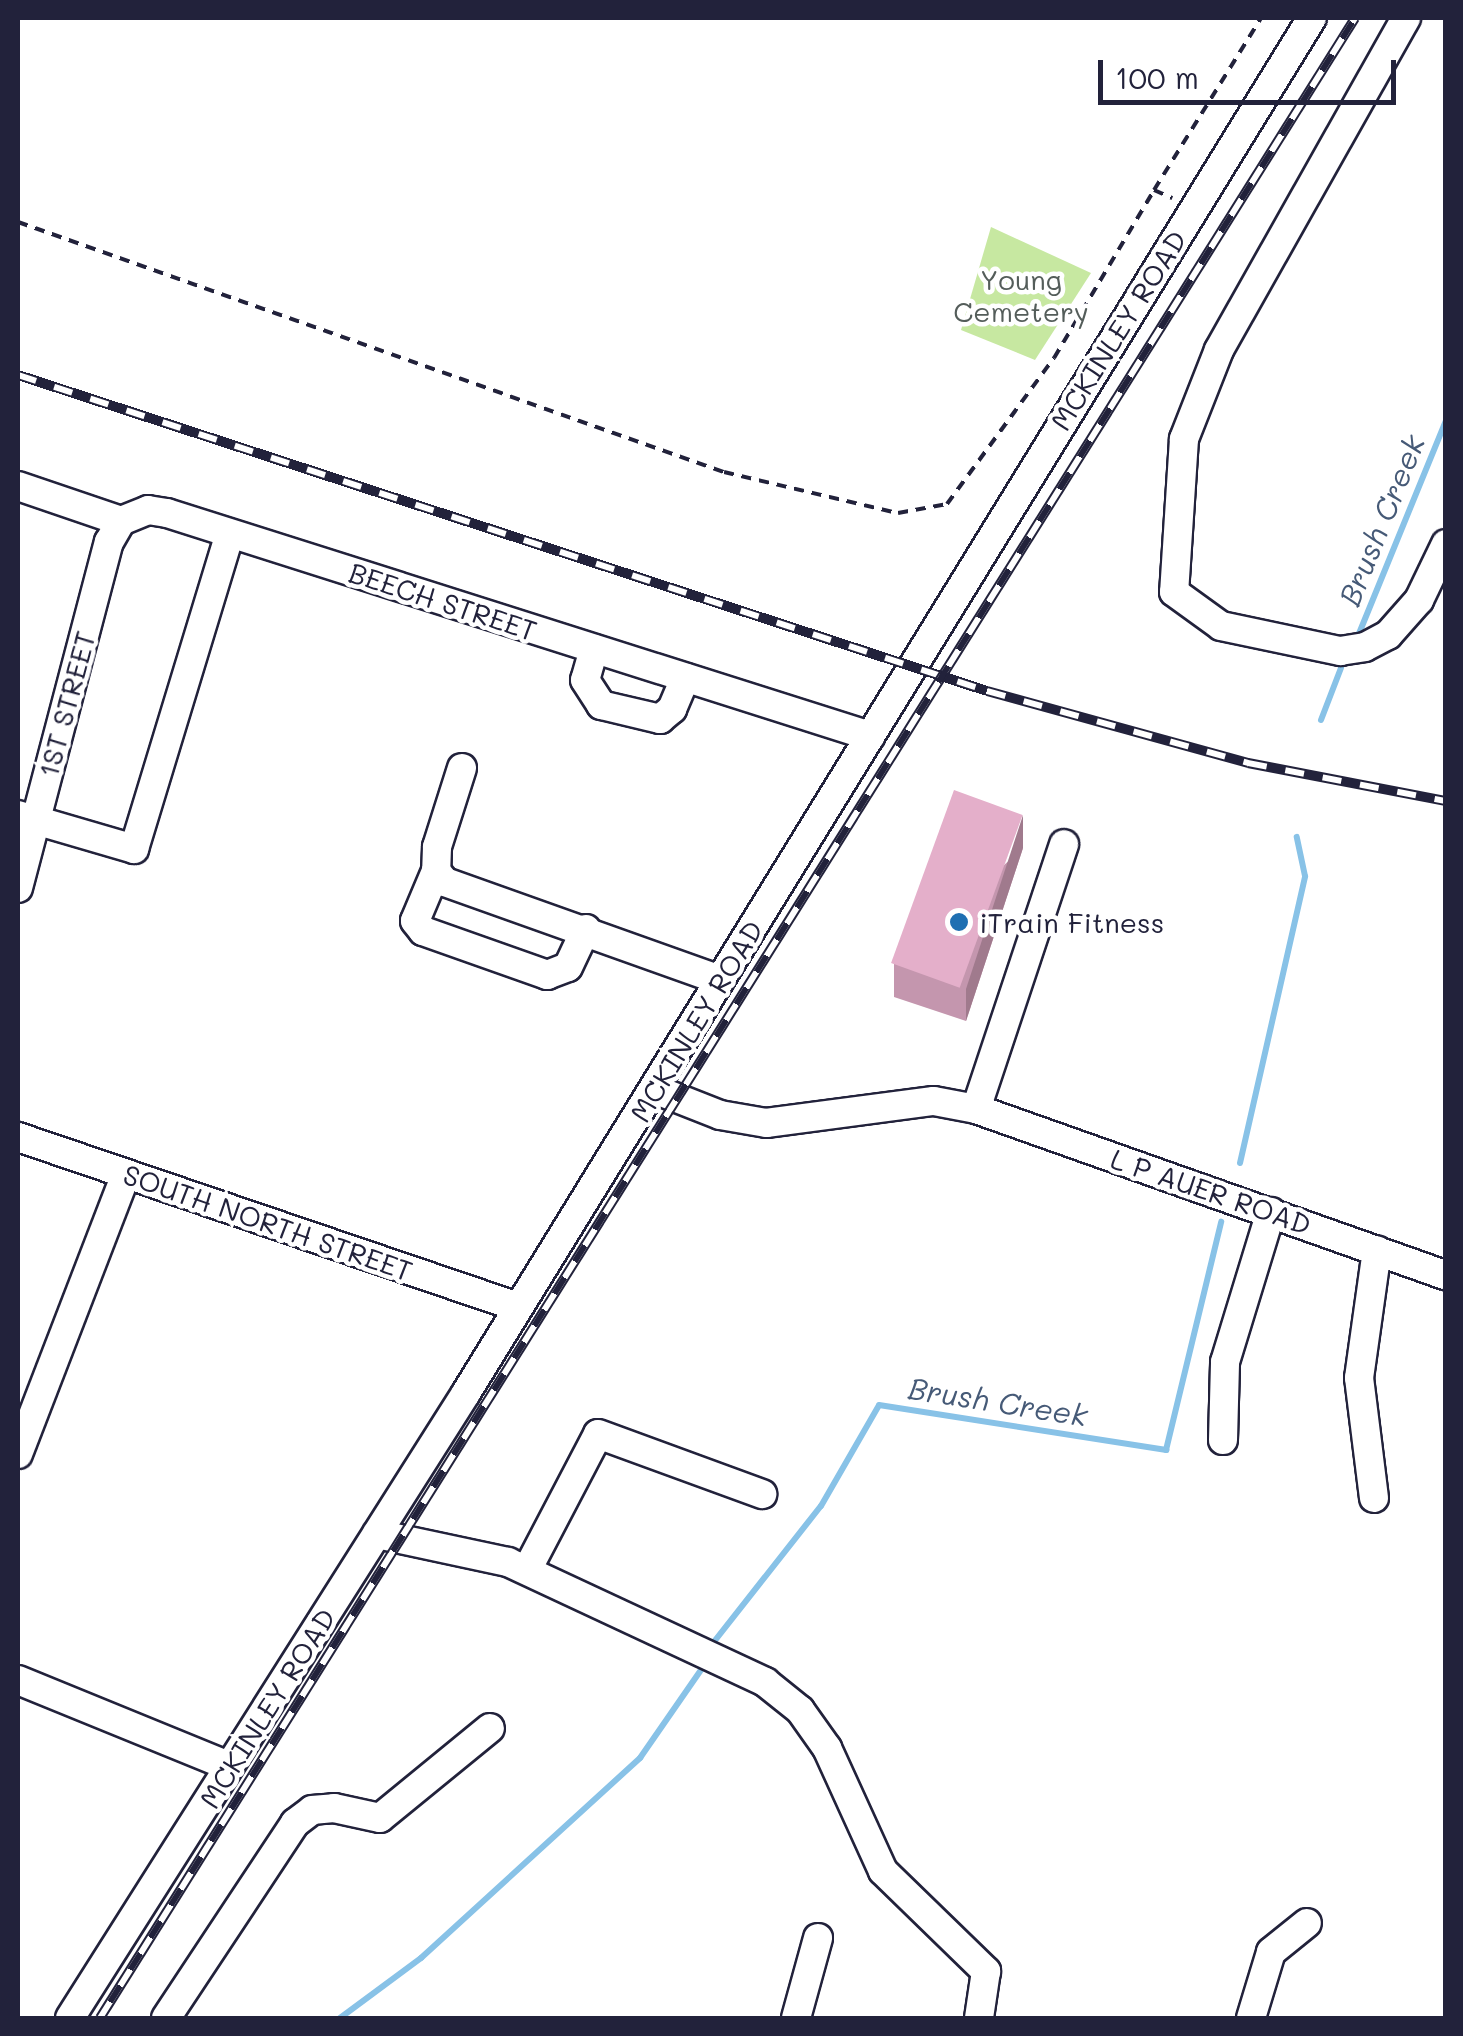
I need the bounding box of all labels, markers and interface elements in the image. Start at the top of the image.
scale bar [1103,40,1400,102]
text: 100 m [1115,57,1199,97]
street label: MCKINLEY ROAD [1043,224,1193,436]
park label: Young Cemetery [953,262,1089,328]
water label: Brush Creek [1330,429,1432,611]
street label: BEECH STREET [345,555,541,647]
street label: 1ST STREET [30,627,102,781]
place label: iTrain Fitness [979,905,1164,939]
marker: iTrain Fitness [948,911,970,933]
street label: MCKINLEY ROAD [623,914,769,1128]
street label: L P AUER ROAD [1106,1141,1316,1241]
street label: SOUTH NORTH STREET [119,1157,417,1287]
water label: Brush Creek [906,1369,1090,1433]
street label: MCKINLEY ROAD [192,1602,342,1814]

